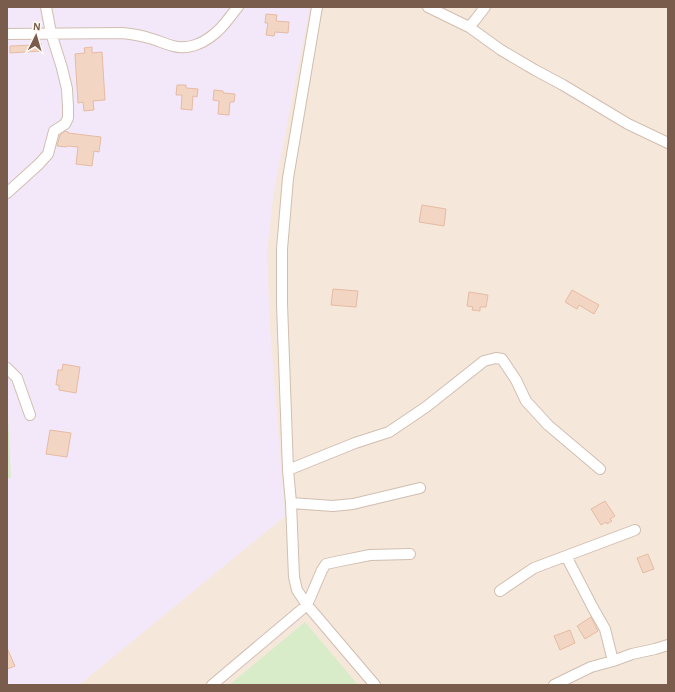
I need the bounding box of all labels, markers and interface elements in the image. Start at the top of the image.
north arrow [16,16,56,56]
text: N [33,21,41,32]

